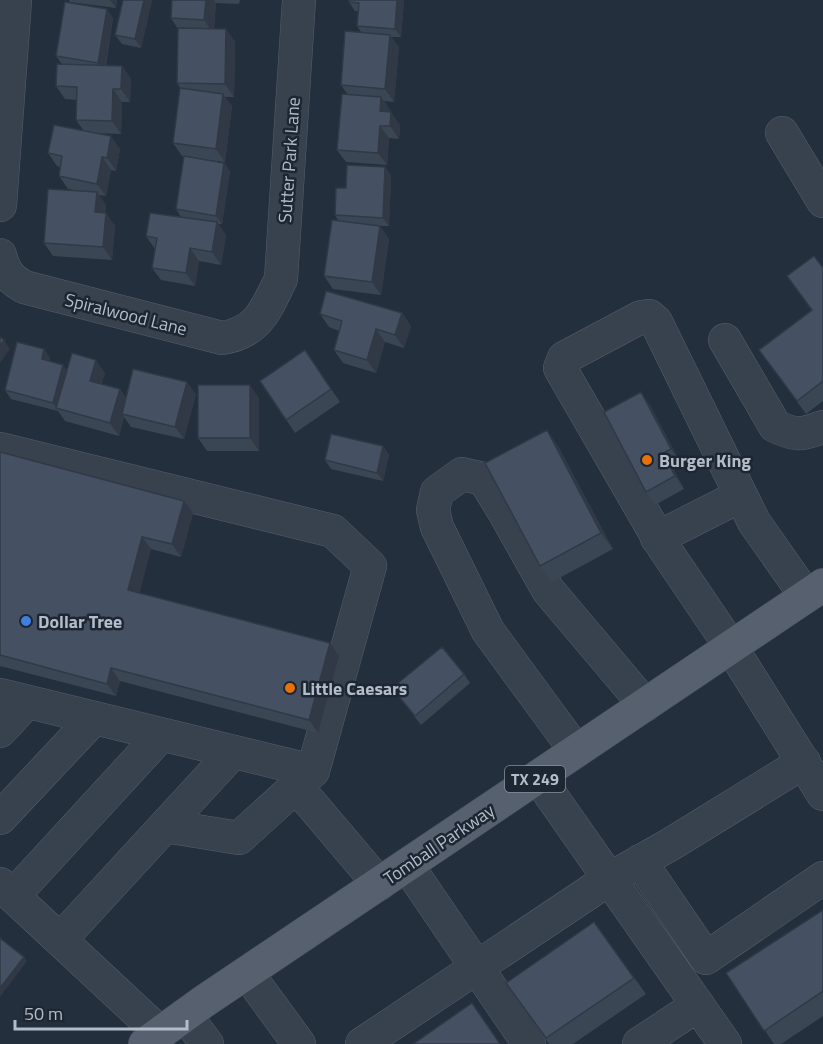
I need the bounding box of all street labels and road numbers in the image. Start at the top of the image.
street label: Sutter Park Lane [271,96,307,224]
street label: Spiralwood Lane [62,286,190,342]
road number: TX 249 [505,766,565,792]
street label: Tomball Parkway [378,797,500,891]

